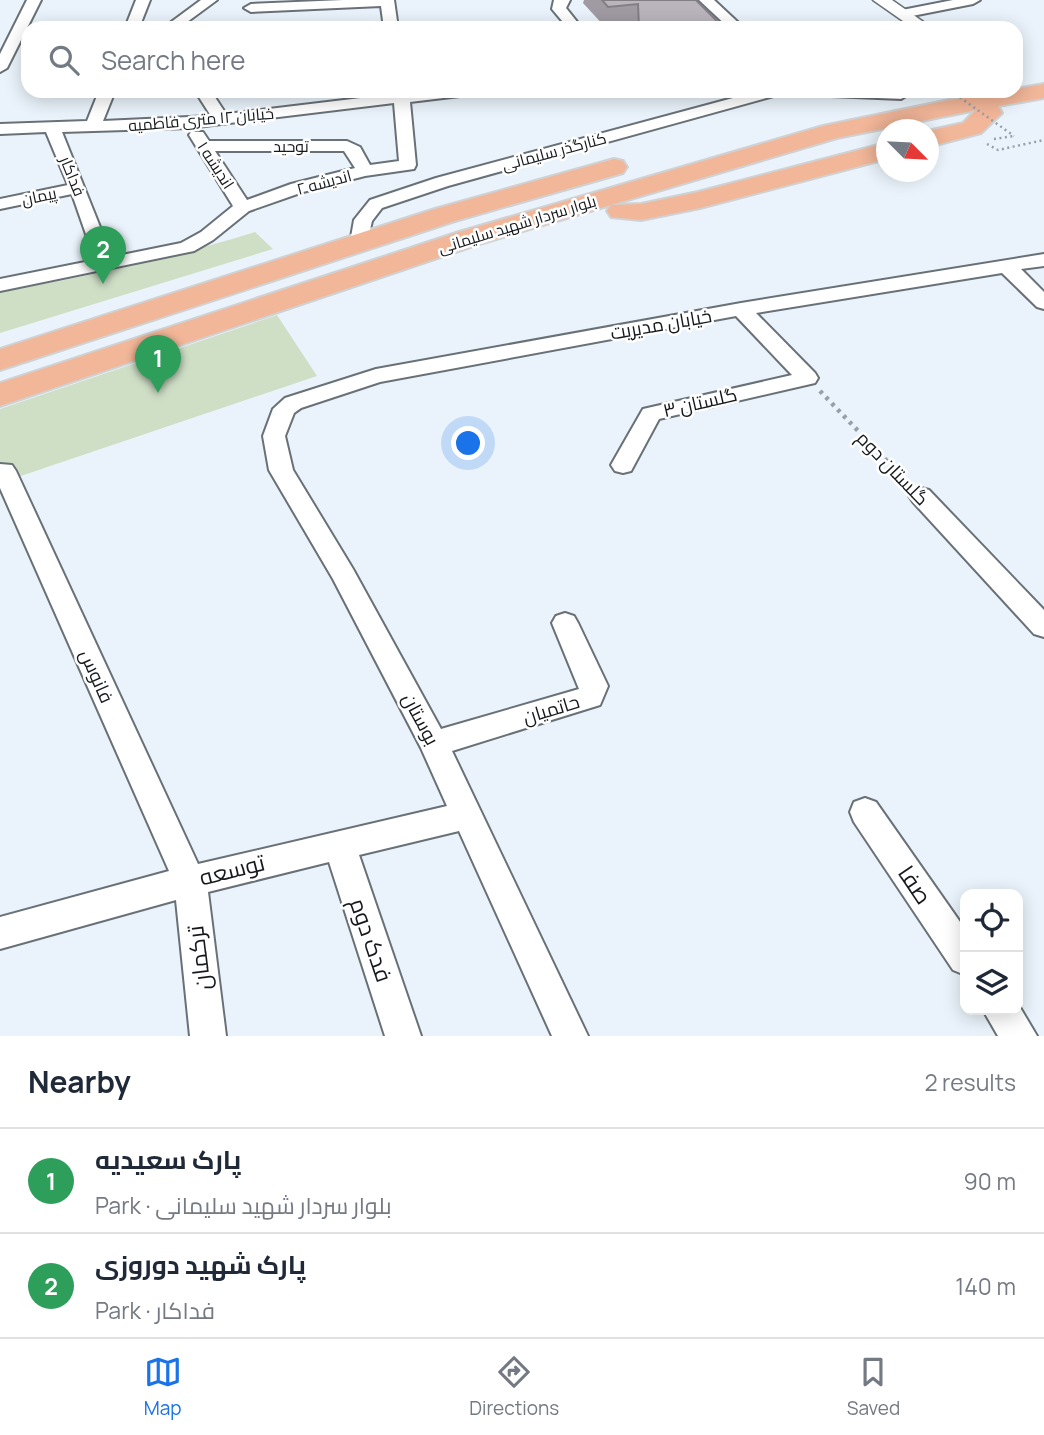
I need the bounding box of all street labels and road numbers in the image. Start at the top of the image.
street label: خیابان ۱۲ متری فاطمیه [127,102,275,136]
street label: کنارگذر سلیمانی [499,127,609,175]
street label: توحید [273,135,310,157]
street label: اندیشه ۱ [192,137,240,193]
street label: فداکار [55,152,91,199]
street label: اندیشه ۲ [294,164,354,200]
street label: پیمان [20,181,59,211]
street label: بلوار سردار شهید سلیمانی [435,189,599,259]
street label: خیابان مدیریت [608,302,714,346]
street label: گلستان ۳ [660,381,740,423]
street label: گلستان دوم [850,425,935,512]
street label: فانوس [74,645,120,707]
street label: بوستان [396,688,446,750]
street label: حاتمیان [520,688,582,730]
street label: توسعه [196,845,268,893]
street label: صفا [891,859,940,910]
street label: فدک دوم [342,893,401,986]
street label: ترکمان [178,924,218,992]

